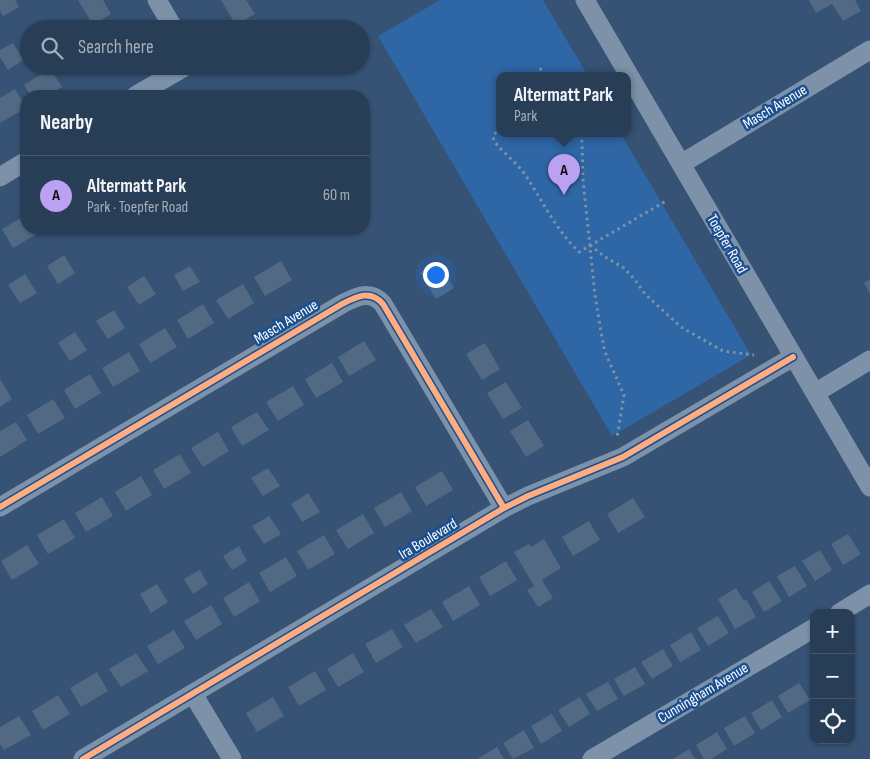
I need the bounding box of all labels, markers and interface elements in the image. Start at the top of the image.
search box [20,20,370,75]
icon: search [38,34,66,62]
text: Search here [78,36,154,59]
popup [496,72,631,137]
street label: Masch Avenue [739,80,811,134]
text: Altermatt Park [514,84,613,107]
text: Park [514,107,537,126]
text: Nearby [40,110,93,135]
pin: A [548,154,580,195]
text: Altermatt Park [87,175,186,198]
text: A [52,186,60,205]
text: 60 m [323,186,350,205]
text: Park · Toepfer Road [87,198,188,217]
street label: Toepfer Road [702,211,752,277]
your location [423,262,449,288]
street label: Masch Avenue [250,295,322,349]
street label: Ira Boulevard [395,514,461,564]
map controls [810,609,855,744]
button: + [810,609,855,654]
button: − [810,654,855,699]
street label: Cunningham Avenue [654,658,752,728]
button: locate [810,699,855,744]

